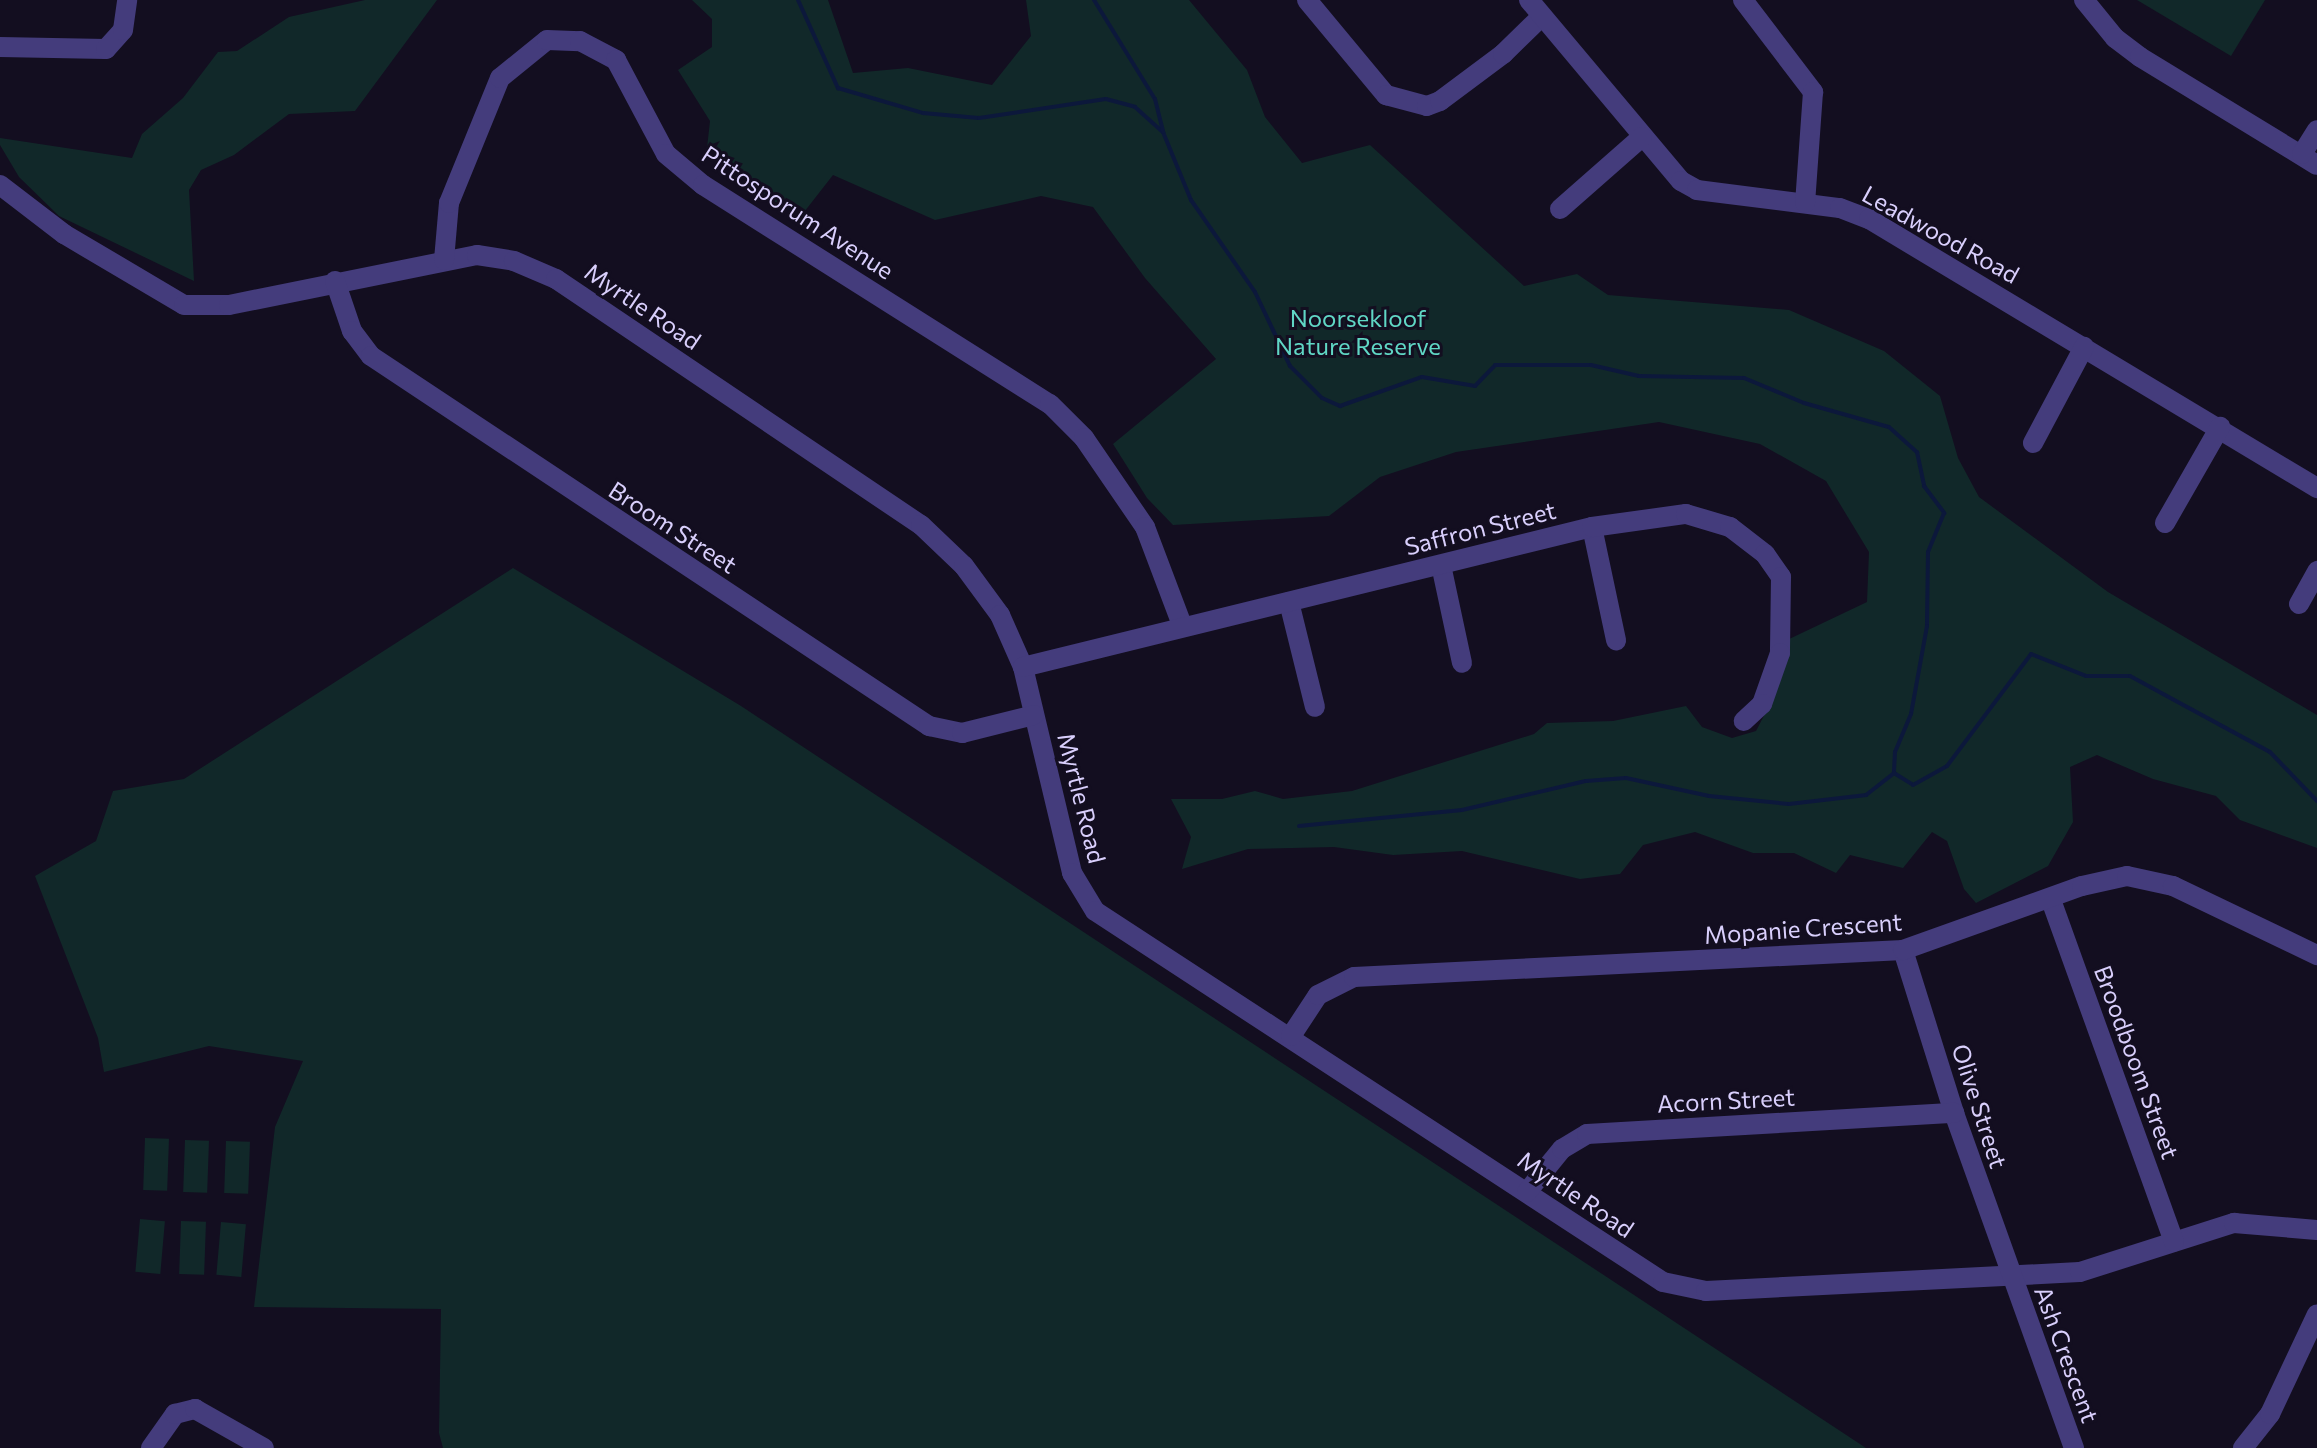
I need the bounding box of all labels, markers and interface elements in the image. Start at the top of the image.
street label: Pittosporum Avenue [697,139,899,285]
street label: Leadwood Road [1858,179,2024,289]
street label: Myrtle Road [580,257,706,355]
park label: Noorsekloof Nature Reserve [1275,304,1441,360]
street label: Broom Street [604,475,742,579]
street label: Saffron Street [1401,495,1559,561]
street label: Myrtle Road [1052,730,1112,866]
street label: Mopanie Crescent [1703,907,1903,949]
street label: Broodboom Street [2089,961,2185,1163]
street label: Olive Street [1946,1040,2014,1172]
street label: Acorn Street [1656,1082,1796,1118]
street label: Myrtle Road [1513,1145,1639,1243]
street label: Ash Crescent [2029,1282,2105,1426]

